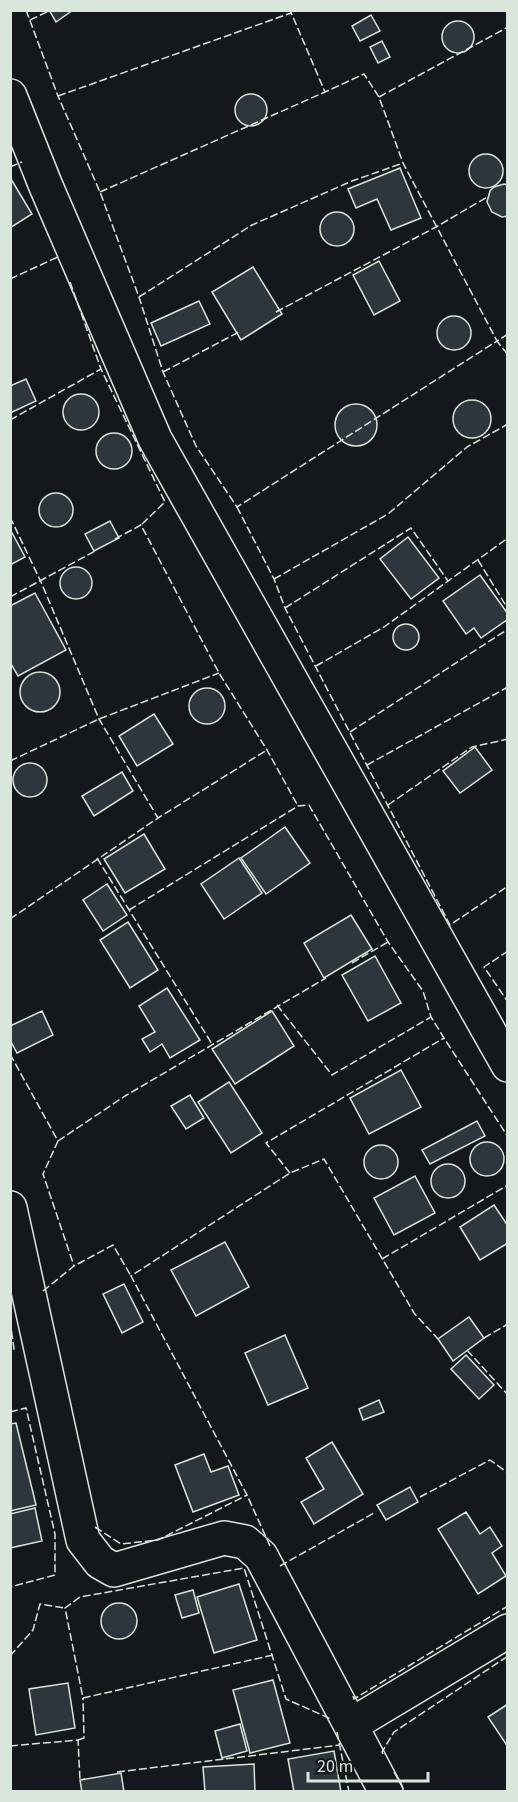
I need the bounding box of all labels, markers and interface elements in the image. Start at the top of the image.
scale bar [308,1745,428,1783]
text: 20 m [317,1754,353,1779]

